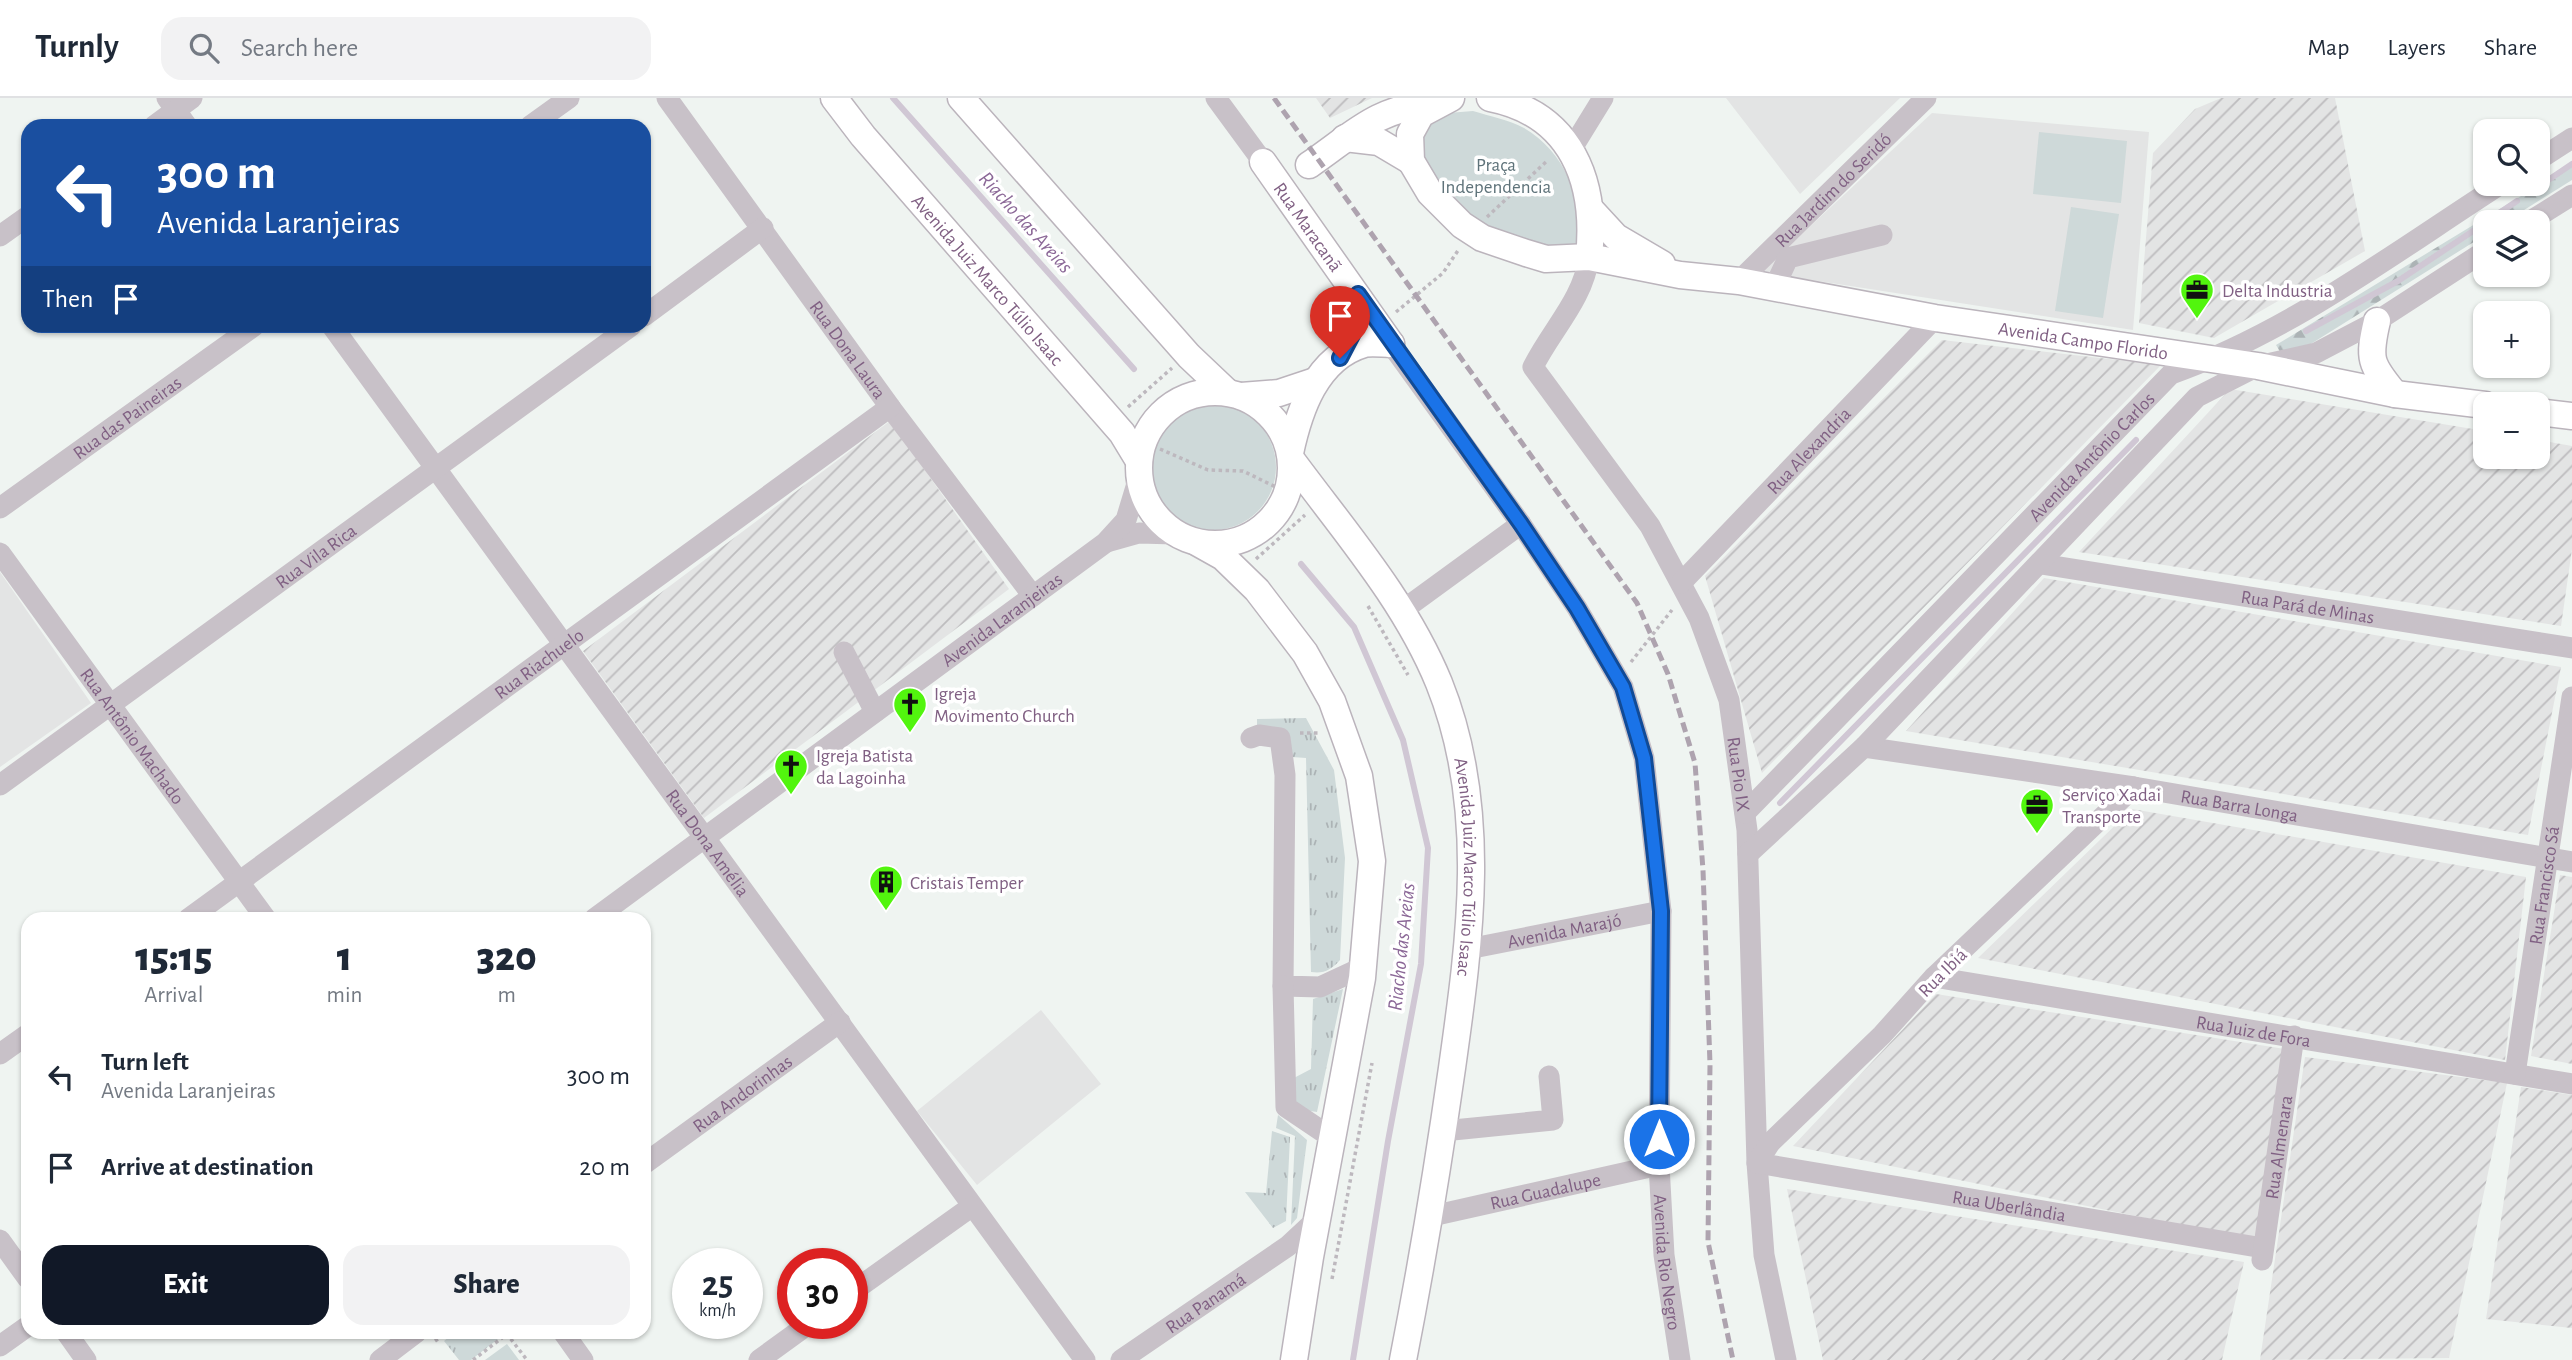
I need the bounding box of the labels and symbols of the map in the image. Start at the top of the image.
street label: Rua Jardim do Seridó [1772,130,1896,251]
park label: Praça Independencia [1441,156,1552,197]
water label: Riacho das Areias [975,168,1077,277]
street label: Rua Maracanã [1269,179,1345,276]
street label: Avenida Juiz Marco Túlio Isaac [908,191,1066,369]
office icon: Delta Industria [2178,271,2216,320]
place label: Delta Industria [2222,282,2333,301]
pin [1310,286,1370,358]
street label: Rua Dona Laura [806,298,889,403]
street label: Avenida Campo Florido [1997,320,2169,363]
street label: Rua das Paineiras [70,373,185,463]
street label: Avenida Antônio Carlos [2026,389,2159,526]
street label: Rua Alexandria [1764,404,1855,498]
street label: Rua Vila Rica [272,521,360,592]
street label: Avenida Laranjeiras [939,570,1066,671]
street label: Rua Pará de Minas [2239,588,2375,628]
street label: Rua Riachuelo [491,626,588,703]
street label: Rua Antônio Machado [76,665,187,808]
church icon: Igreja Movimento Church [891,685,929,734]
place label: Igreja Movimento Church [934,685,1075,726]
street label: Rua Pio IX [1723,736,1752,813]
church icon: Igreja Batista da Lagoinha [772,747,810,796]
place label: Igreja Batista da Lagoinha [816,747,913,788]
street label: Avenida Juiz Marco Túlio Isaac [1450,756,1479,977]
street label: Rua Dona Amélia [662,786,752,901]
office icon: Serviço Xadai Transporte [2018,786,2056,835]
place label: Serviço Xadai Transporte [2062,786,2161,827]
street label: Rua Barra Longa [2179,787,2300,826]
street label: Rua Francisco Sá [2527,824,2563,946]
building icon: Cristais Temper [867,863,905,912]
place label: Cristais Temper [910,874,1023,893]
water label: Riacho das Areias [1384,882,1419,1012]
street label: Avenida Marajó [1506,911,1623,952]
street label: Rua Ibiá [1915,945,1971,1001]
street label: Rua Juiz de Fora [2195,1013,2312,1051]
street label: Rua Andorinhas [690,1052,796,1136]
street label: Rua Almenara [2263,1094,2296,1200]
position arrow [1622,1102,1696,1176]
street label: Rua Guadalupe [1488,1170,1603,1214]
street label: Rua Uberlândia [1951,1188,2067,1226]
street label: Avenida Rio Negro [1650,1194,1683,1332]
speed limit sign: 30 [777,1248,868,1339]
street label: Rua Panamá [1163,1270,1250,1338]

